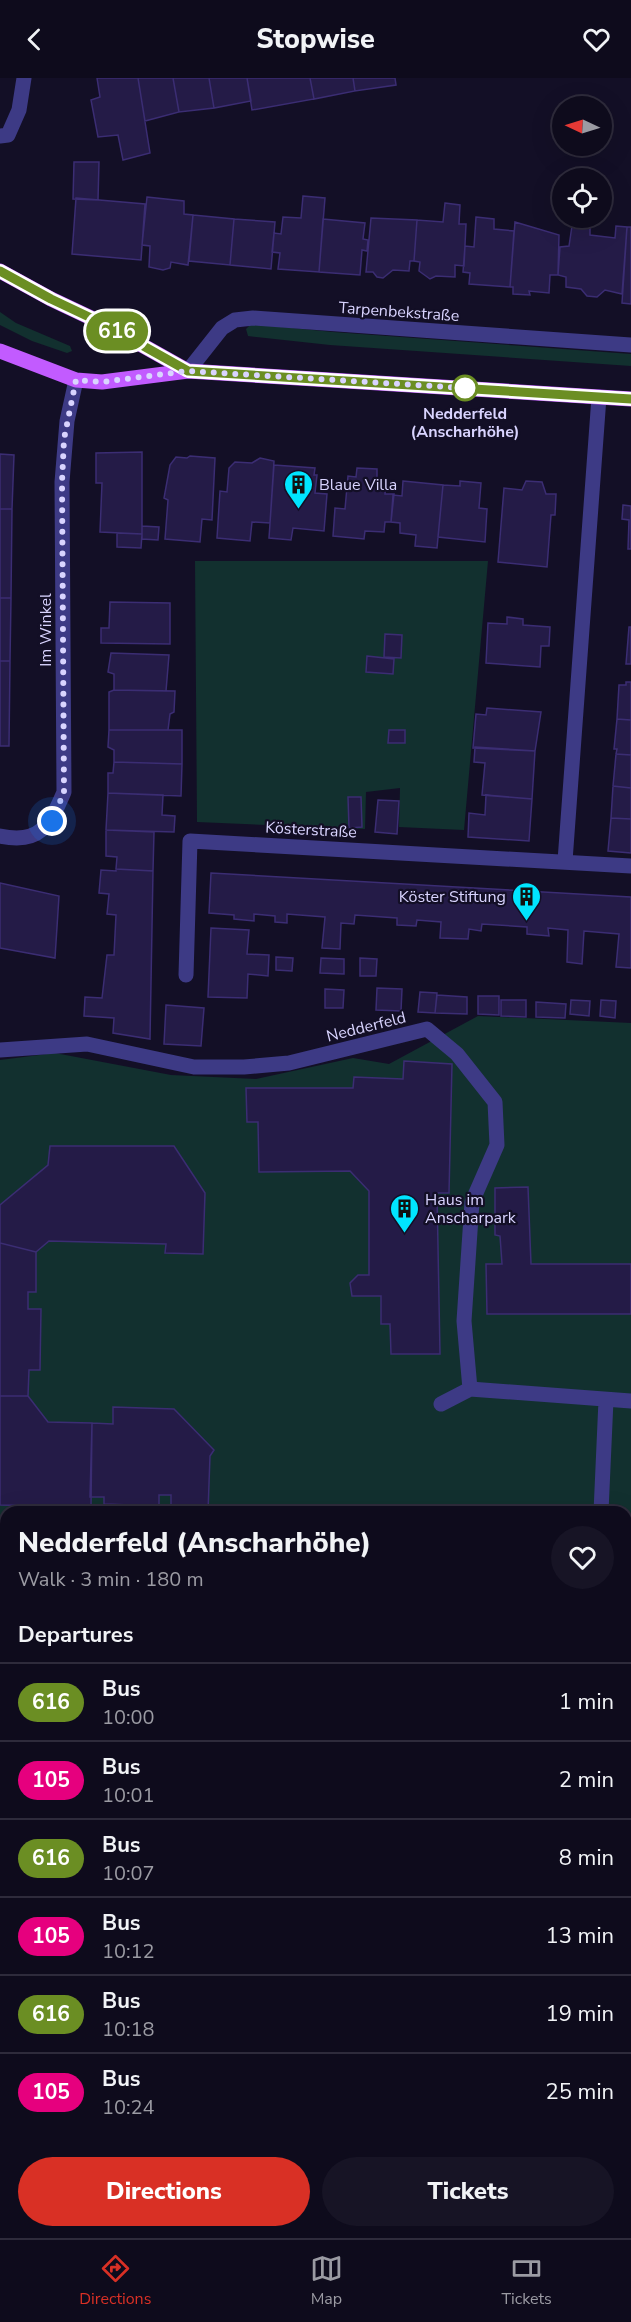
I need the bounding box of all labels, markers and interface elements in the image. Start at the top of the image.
text: Stopwise [256,21,375,58]
icon: back [18,23,51,56]
icon: heart [580,23,613,56]
north arrow [552,96,612,156]
map controls [552,96,612,228]
button: locate [552,168,612,228]
street label: Tarpenbekstraße [338,297,460,327]
line badge: 616 [82,312,152,350]
text: 616 [98,317,136,345]
marker: Nedderfeld (Anscharhöhe) [452,375,478,401]
place label: Nedderfeld (Anscharhöhe) [411,403,519,443]
building icon: Blaue Villa [282,468,314,510]
place label: Blaue Villa [319,474,397,496]
street label: Im Winkel [35,593,57,667]
your location [37,806,67,836]
street label: Kösterstraße [265,817,357,843]
building icon: Köster Stiftung [511,880,543,922]
place label: Köster Stiftung [399,886,506,908]
street label: Nedderfeld [324,1006,408,1047]
place label: Haus im Anscharpark [425,1189,517,1229]
building icon: Haus im Anscharpark [388,1192,420,1234]
text: Nedderfeld (Anscharhöhe) [18,1524,371,1562]
button: heart [551,1526,614,1589]
text: Walk · 3 min · 180 m [18,1566,204,1593]
text: Departures [18,1620,133,1650]
text: Bus [102,1674,141,1704]
text: 1 min [559,1687,614,1717]
text: 616 [32,1688,70,1716]
text: 10:00 [102,1704,155,1731]
text: Bus [102,1752,141,1782]
text: 2 min [559,1765,614,1795]
text: 105 [32,1766,70,1794]
text: 10:01 [102,1782,155,1809]
text: Bus [102,1830,141,1860]
text: 8 min [559,1843,614,1873]
text: 616 [32,1844,70,1872]
text: 10:07 [102,1860,155,1887]
text: Bus [102,1908,141,1938]
text: 13 min [546,1921,614,1951]
text: 105 [32,1922,70,1950]
text: 10:12 [102,1938,155,1965]
text: Bus [102,1986,141,2016]
text: 19 min [546,1999,614,2029]
text: 616 [32,2000,70,2028]
text: 10:18 [102,2016,155,2043]
text: Bus [102,2064,141,2094]
text: 25 min [546,2077,614,2107]
text: 105 [32,2078,70,2106]
text: 10:24 [102,2094,155,2121]
button: Directions [18,2157,310,2226]
button: Tickets [322,2157,614,2226]
tab: Directions [79,2252,151,2310]
tab: Map [310,2252,343,2310]
tab: Tickets [501,2252,552,2310]

